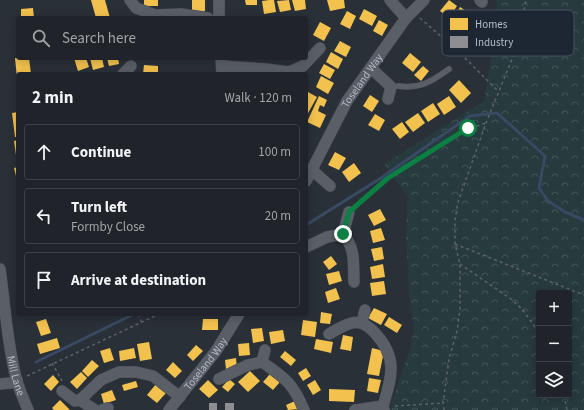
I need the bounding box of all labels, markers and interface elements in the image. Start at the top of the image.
legend [442,10,574,56]
search box [16,16,308,60]
text: Homes [475,17,508,32]
icon: search [30,27,52,49]
text: Search here [62,28,136,49]
text: Industry [475,35,513,50]
street label: Toseland Way [338,51,386,110]
text: 2 min [32,86,73,110]
text: Walk · 120 m [224,89,292,107]
route start [459,119,477,137]
icon: ahead [33,141,55,163]
text: Continue [71,142,131,163]
text: 100 m [258,143,291,161]
text: Turn left [71,197,127,218]
icon: left [33,205,55,227]
text: 20 m [265,207,291,225]
text: Formby Close [71,218,145,236]
route end [334,225,352,243]
icon: arrive [33,269,55,291]
text: Arrive at destination [71,270,206,291]
map controls [536,290,572,398]
button: + [536,290,572,326]
button: − [536,326,572,362]
street label: Toseland Way [181,334,231,393]
street label: Mill Lane [3,354,29,399]
button: layers [536,362,572,398]

